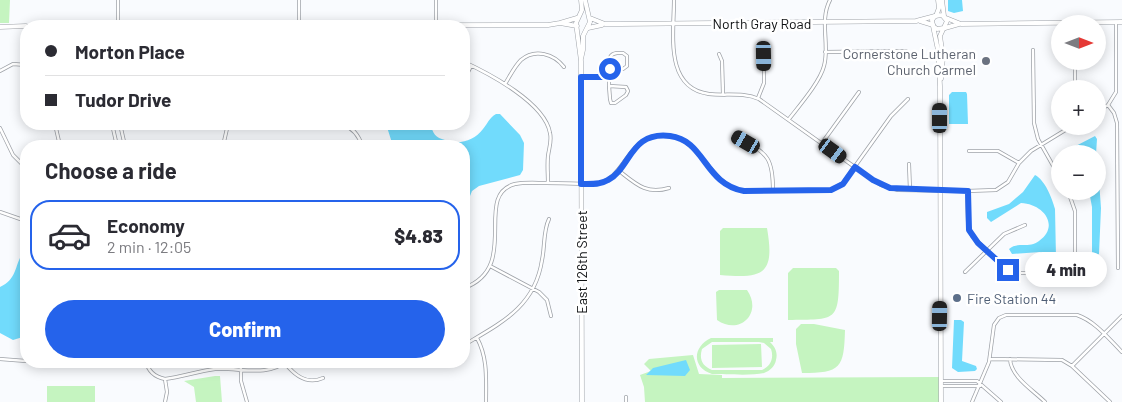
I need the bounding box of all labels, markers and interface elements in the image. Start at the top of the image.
street label: North Gray Road [713,15,811,32]
north arrow [1051,15,1106,70]
map controls [1051,15,1106,200]
text: Morton Place [75,40,185,63]
car [756,41,771,71]
place label: Cornerstone Lutheran Church Carmel [843,45,976,78]
marker: Cornerstone Lutheran Church Carmel [980,55,992,67]
route start [599,58,621,80]
button: + [1051,80,1106,135]
text: Tudor Drive [75,88,171,111]
car [932,103,947,133]
car [729,128,762,156]
car [816,136,849,166]
button: − [1051,145,1106,200]
text: Choose a ride [45,157,177,183]
street label: East 126th Street [573,210,590,314]
icon: car [47,213,92,258]
text: Economy [107,214,185,237]
text: $4.83 [394,224,443,247]
text: 2 min · 12:05 [107,237,191,256]
callout: 4 min [1026,252,1108,288]
route end [997,259,1019,281]
text: 4 min [1046,260,1086,279]
place label: Fire Station 44 [967,290,1056,307]
marker: Fire Station 44 [951,292,963,304]
button: Confirm [45,300,445,358]
car [932,301,947,331]

